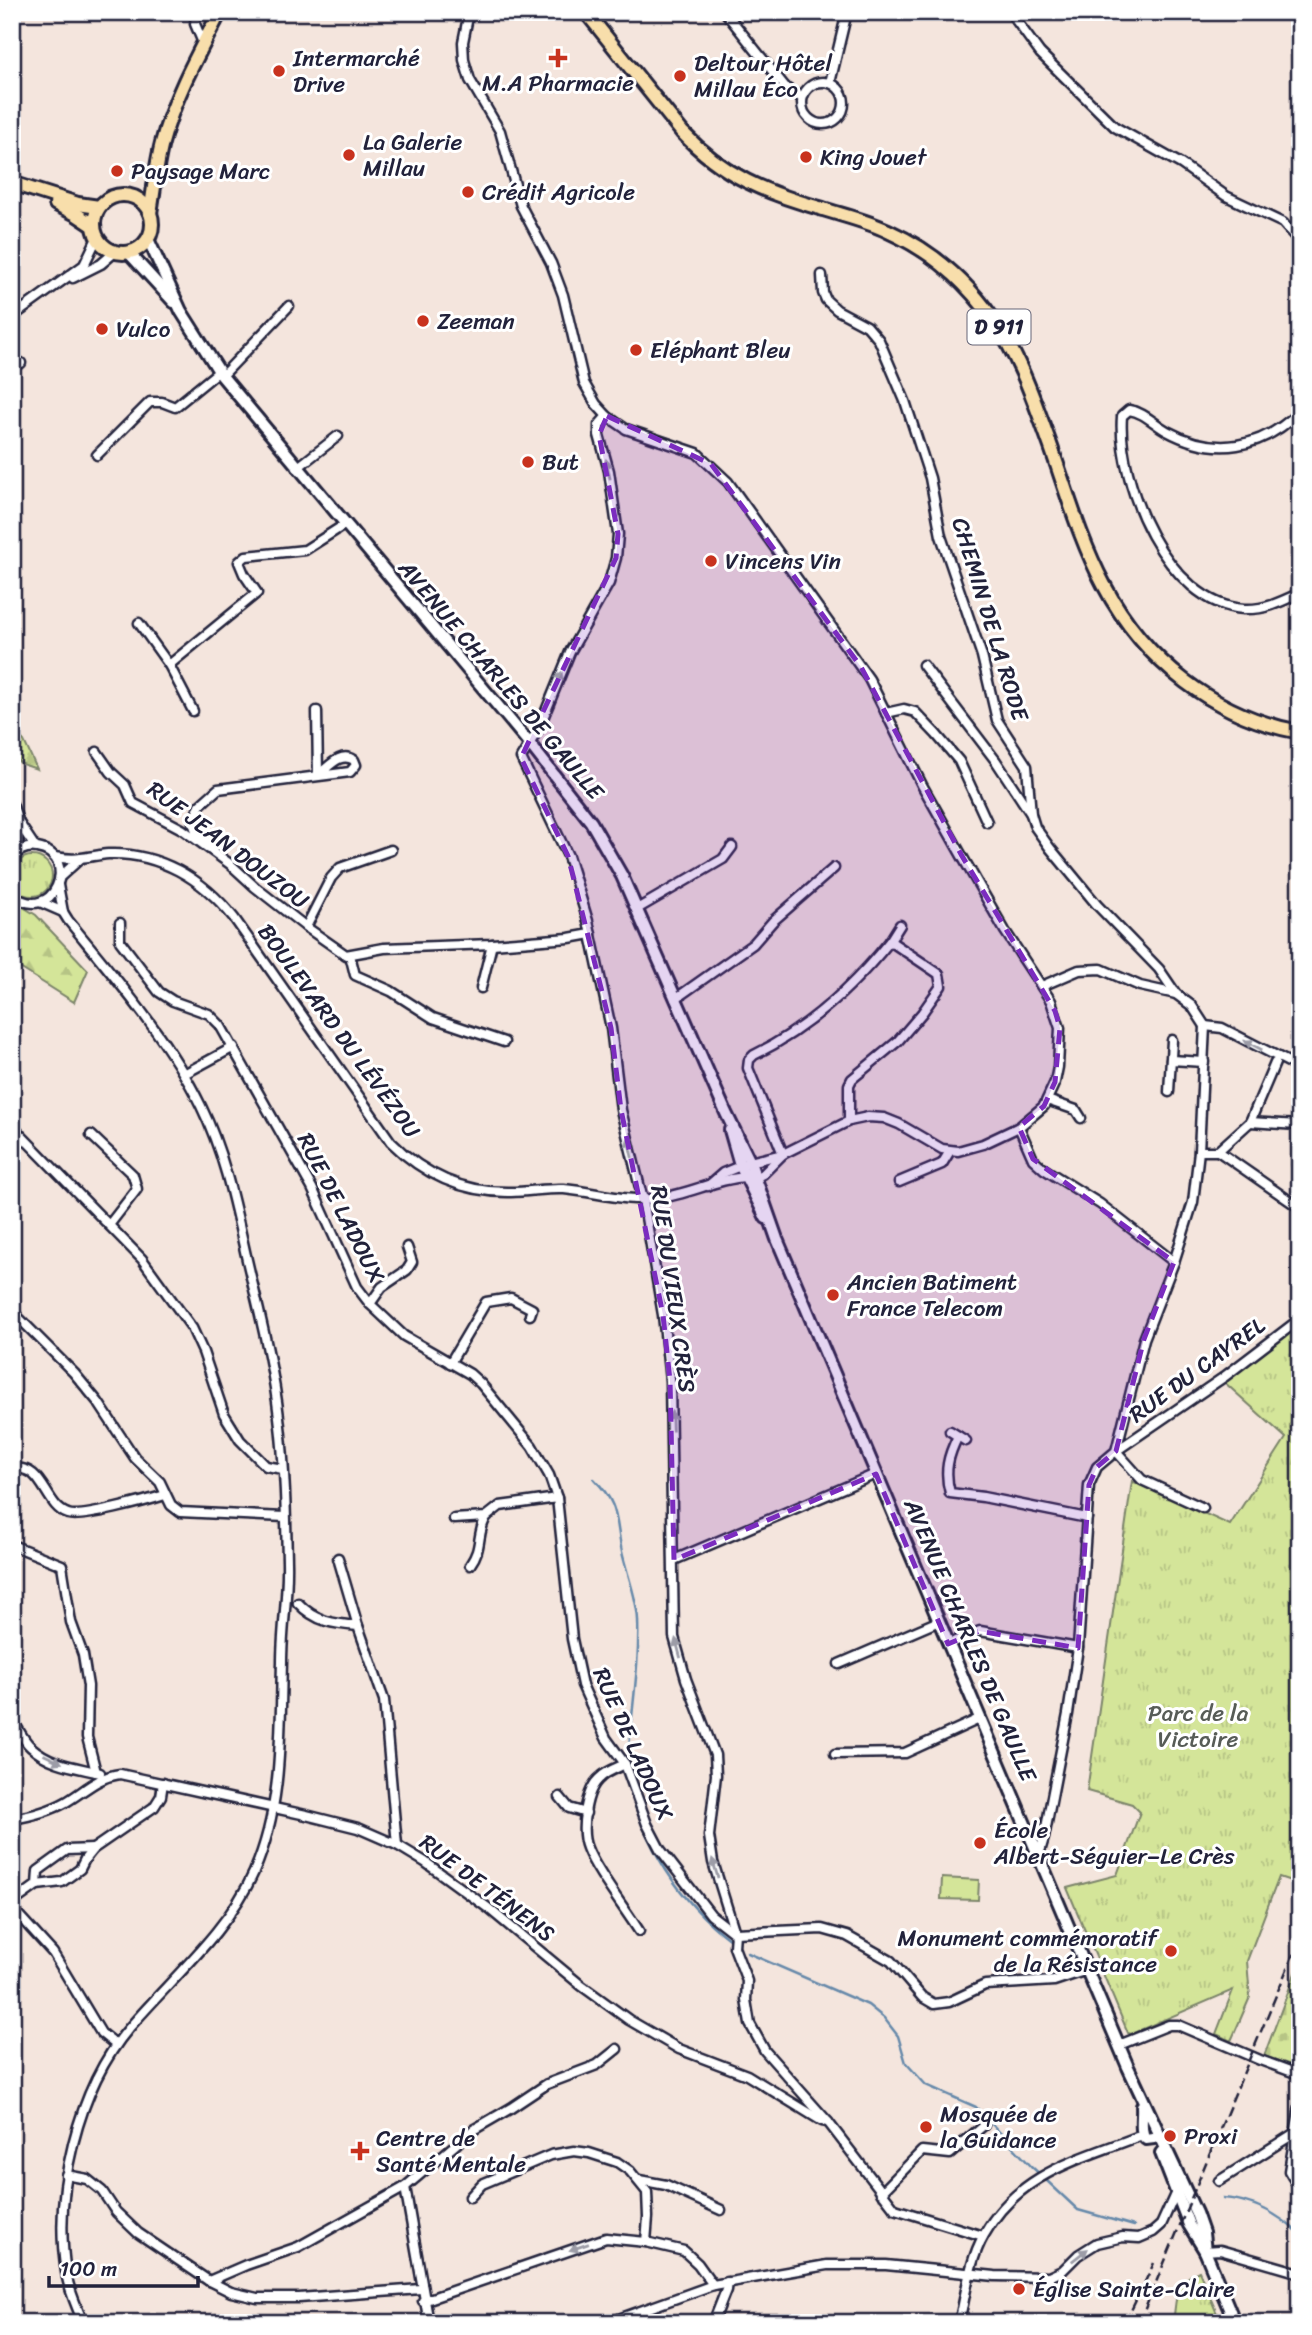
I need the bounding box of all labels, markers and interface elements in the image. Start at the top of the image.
place label: Intermarché Drive [292,38,420,105]
place label: Deltour Hôtel Millau Éco [694,43,832,110]
marker: M.A Pharmacie [550,50,566,66]
marker: Intermarché Drive [271,63,287,79]
place label: M.A Pharmacie [482,63,634,104]
marker: Deltour Hôtel Millau Éco [672,68,688,84]
place label: La Galerie Millau [363,122,462,189]
place label: King Jouet [820,137,928,178]
marker: La Galerie Millau [341,147,357,163]
marker: King Jouet [798,149,814,165]
place label: Paysage Marc [131,151,270,192]
marker: Paysage Marc [109,163,125,179]
place label: Crédit Agricole [482,172,635,213]
marker: Crédit Agricole [460,184,476,200]
place label: Zeeman [437,301,515,342]
place label: Vulco [116,309,171,350]
road number: D 911 [968,310,1030,344]
marker: Zeeman [415,313,431,329]
marker: Vulco [94,321,110,337]
place label: Eléphant Bleu [650,330,791,371]
marker: Eléphant Bleu [628,342,644,358]
place label: But [542,442,579,483]
marker: But [520,454,536,470]
one-way arrow [603,458,614,480]
street label: CHEMIN DE LA RODE [940,512,1041,727]
place label: Vincens Vin [725,541,841,582]
street label: AVENUE CHARLES DE GAULLE [387,550,615,811]
marker: Vincens Vin [703,553,719,569]
one-way arrow [552,671,563,692]
street label: RUE JEAN DOUZOU [138,770,318,920]
street label: BOULEVARD DU LÉVÉZOU [247,915,431,1147]
one-way arrow [1243,1039,1263,1050]
street label: RUE DE LADOUX [285,1125,397,1291]
one-way arrow [625,1137,636,1159]
street label: RUE DU VIEUX CRÈS [638,1183,708,1395]
place label: Ancien Batiment France Telecom [846,1262,1017,1329]
marker: Ancien Batiment France Telecom [825,1287,841,1303]
street label: RUE DU CAYREL [1120,1306,1275,1434]
one-way arrow [666,1410,677,1432]
street label: AVENUE CHARLES DE GAULLE [891,1491,1049,1789]
one-way arrow [672,1638,682,1659]
street label: RUE DE LADOUX [581,1660,685,1828]
park label: Parc de la Victoire [1148,1693,1249,1760]
one-way arrow [43,1754,63,1765]
place label: École Albert-Séguier–Le Crès [993,1810,1235,1877]
street label: RUE DE TÉNENS [410,1823,564,1953]
marker: École Albert-Séguier–Le Crès [972,1835,988,1851]
one-way arrow [710,1857,720,1878]
place label: Monument commémoratif de la Résistance [898,1918,1160,1985]
marker: Monument commémoratif de la Résistance [1163,1943,1179,1959]
place label: Mosquée de la Guidance [940,2094,1058,2161]
place label: Proxi [1184,2116,1238,2157]
place label: Centre de Santé Mentale [376,2118,526,2185]
marker: Mosquée de la Guidance [918,2119,934,2135]
marker: Proxi [1162,2128,1178,2144]
marker: Centre de Santé Mentale [350,2141,370,2161]
one-way arrow [569,2242,590,2253]
scale bar [49,2244,198,2288]
one-way arrow [1071,2248,1089,2263]
text: 100 m [60,2250,117,2288]
place label: Église Sainte-Claire [1033,2269,1235,2310]
marker: Église Sainte-Claire [1011,2281,1027,2297]

